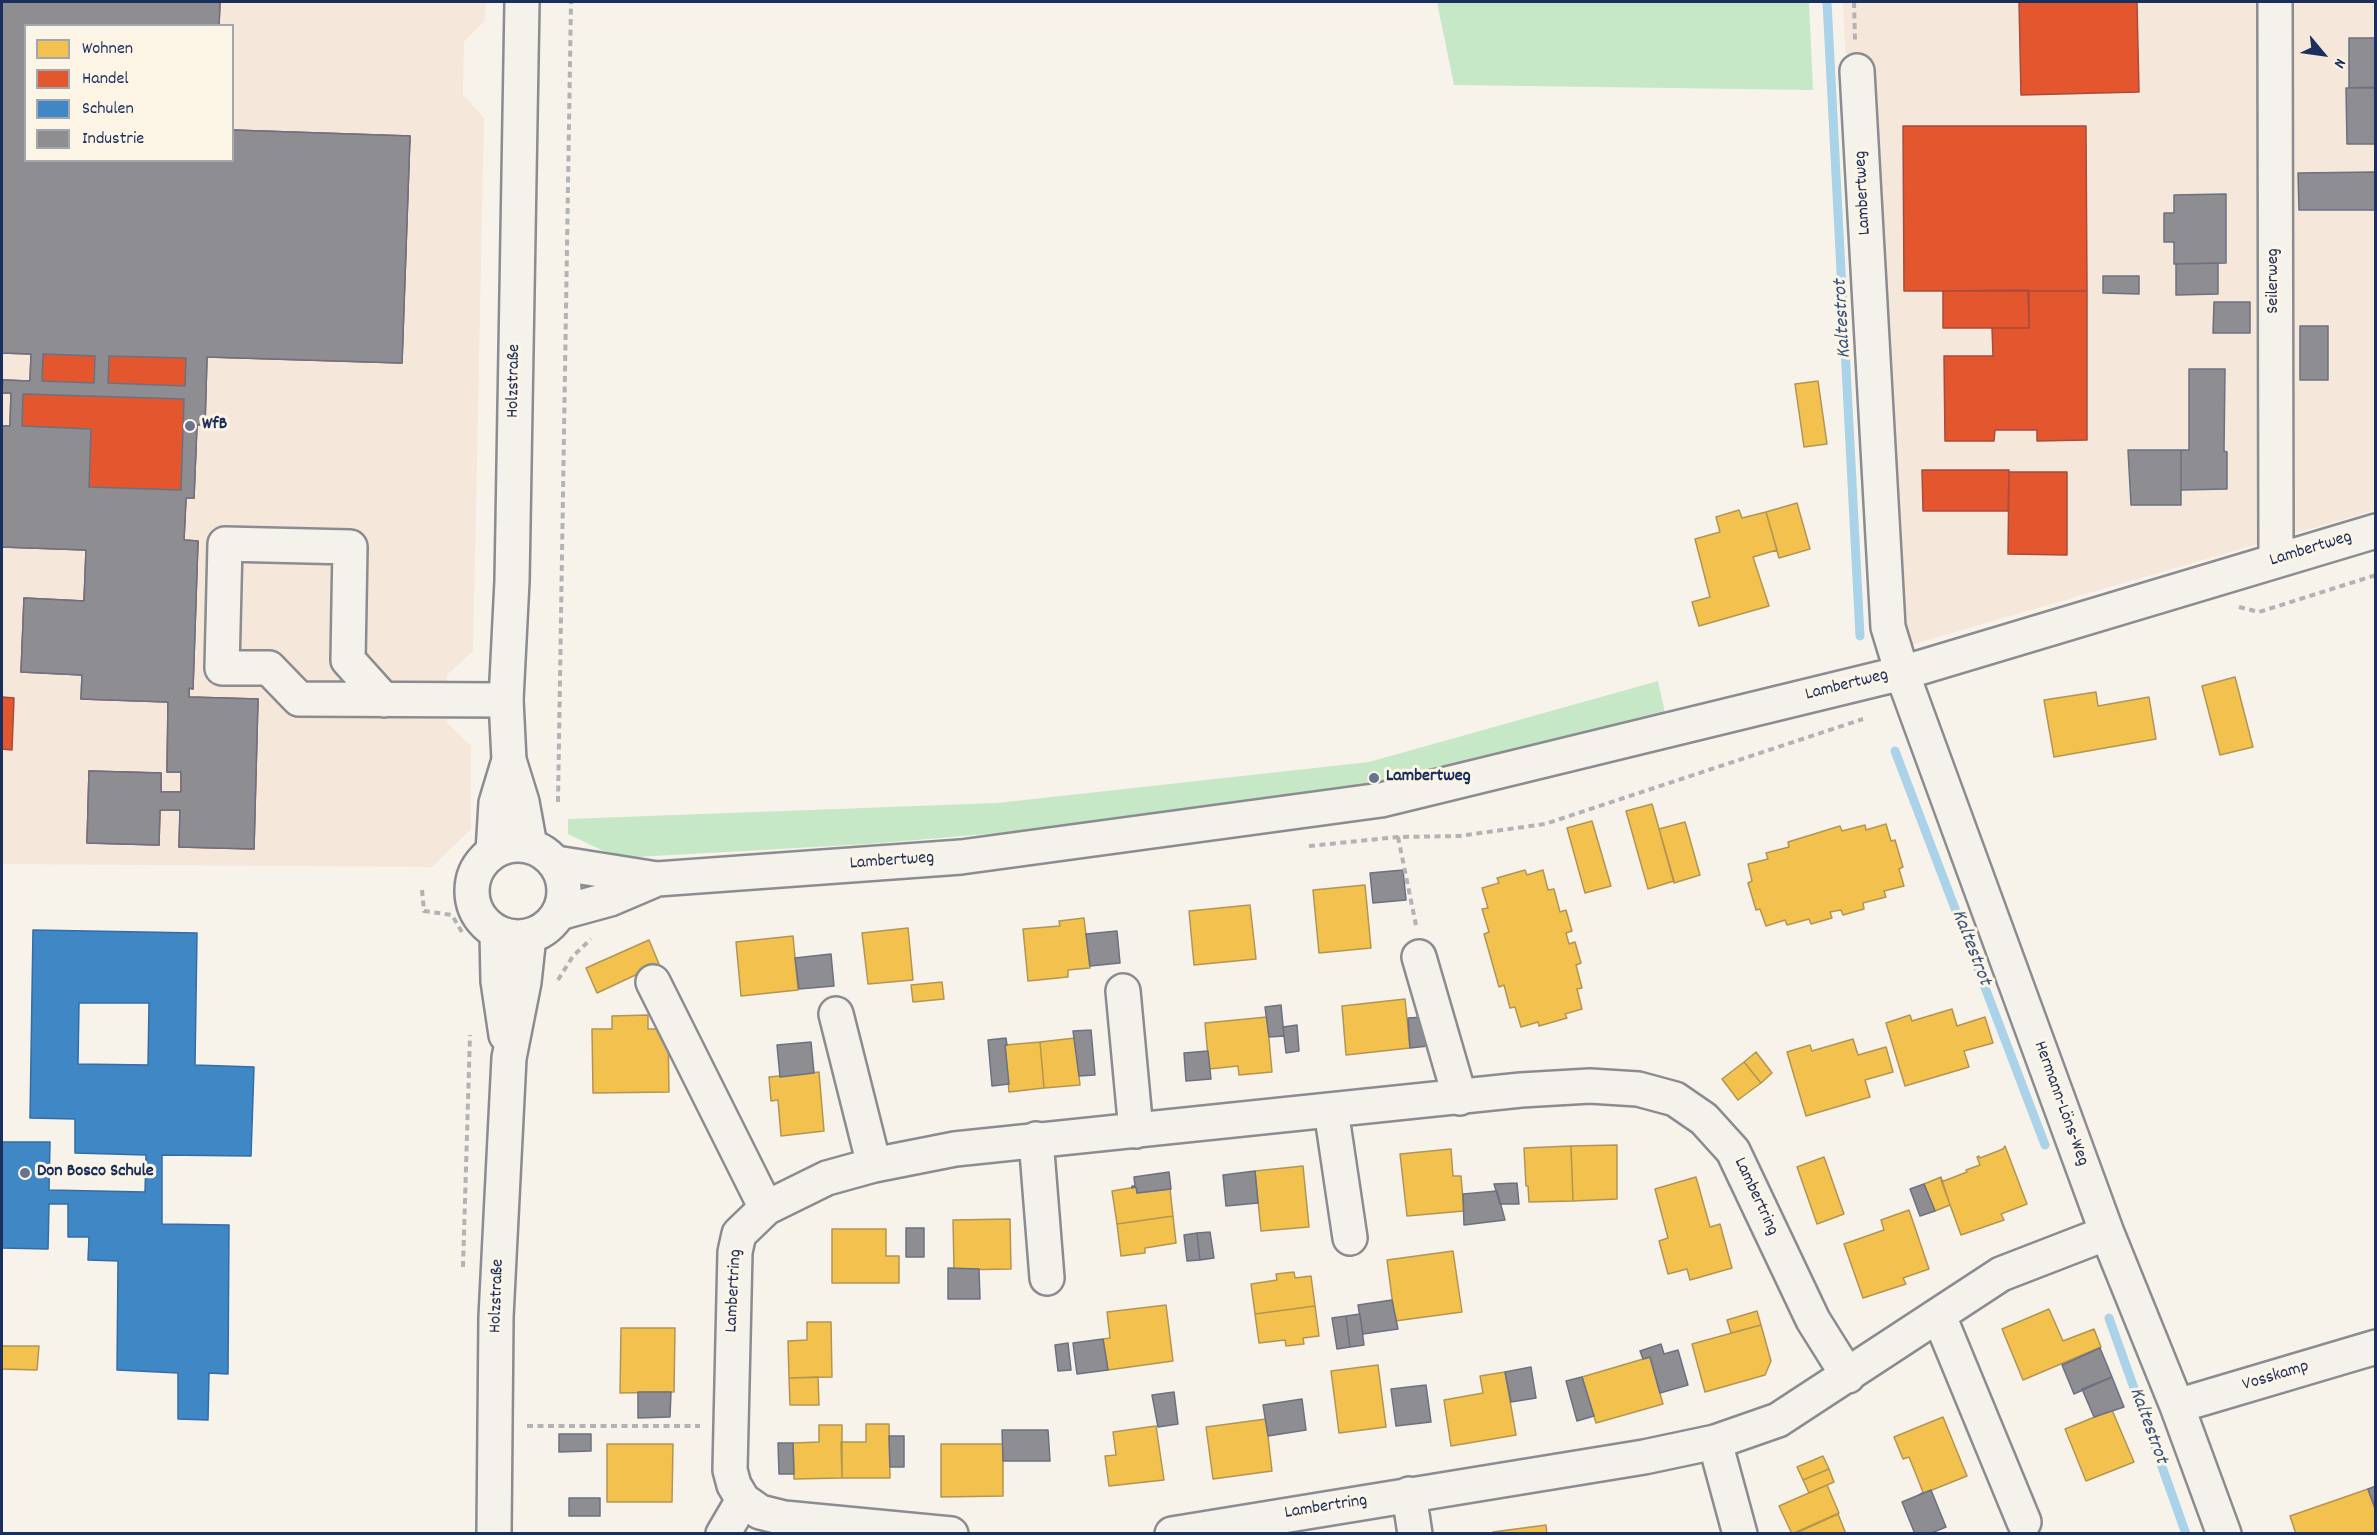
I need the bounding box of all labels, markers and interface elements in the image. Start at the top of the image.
legend [24,24,234,162]
north arrow [2293,24,2353,84]
text: Wohnen [82,37,133,62]
text: N [2327,54,2351,72]
text: Handel [82,67,129,92]
text: Schulen [82,97,134,122]
text: Industrie [82,127,144,152]
street label: Lambertweg [1851,150,1877,236]
street label: Seilerweg [2264,248,2286,314]
water label: Kaltestrot [1830,279,1858,359]
street label: Holzstraße [504,344,526,418]
place label: WfB [202,415,227,437]
marker: WfB [183,419,197,433]
street label: Lambertweg [2267,527,2355,573]
street label: Lambertweg [1803,665,1891,707]
place label: Lambertweg [1386,767,1471,789]
marker: Lambertweg [1367,771,1381,785]
street label: Lambertweg [849,848,935,876]
water label: Kaltestrot [1945,907,1995,989]
street label: Hermann-Löns-Weg [2027,1039,2093,1169]
street label: Lambertring [1728,1155,1782,1239]
place label: Don Bosco Schule [37,1162,154,1184]
marker: Don Bosco Schule [18,1166,32,1180]
street label: Lambertring [722,1249,748,1333]
street label: Holzstraße [486,1259,510,1333]
street label: Vosskamp [2240,1357,2312,1397]
water label: Kaltestrot [2122,1385,2172,1467]
street label: Lambertring [1283,1491,1369,1525]

